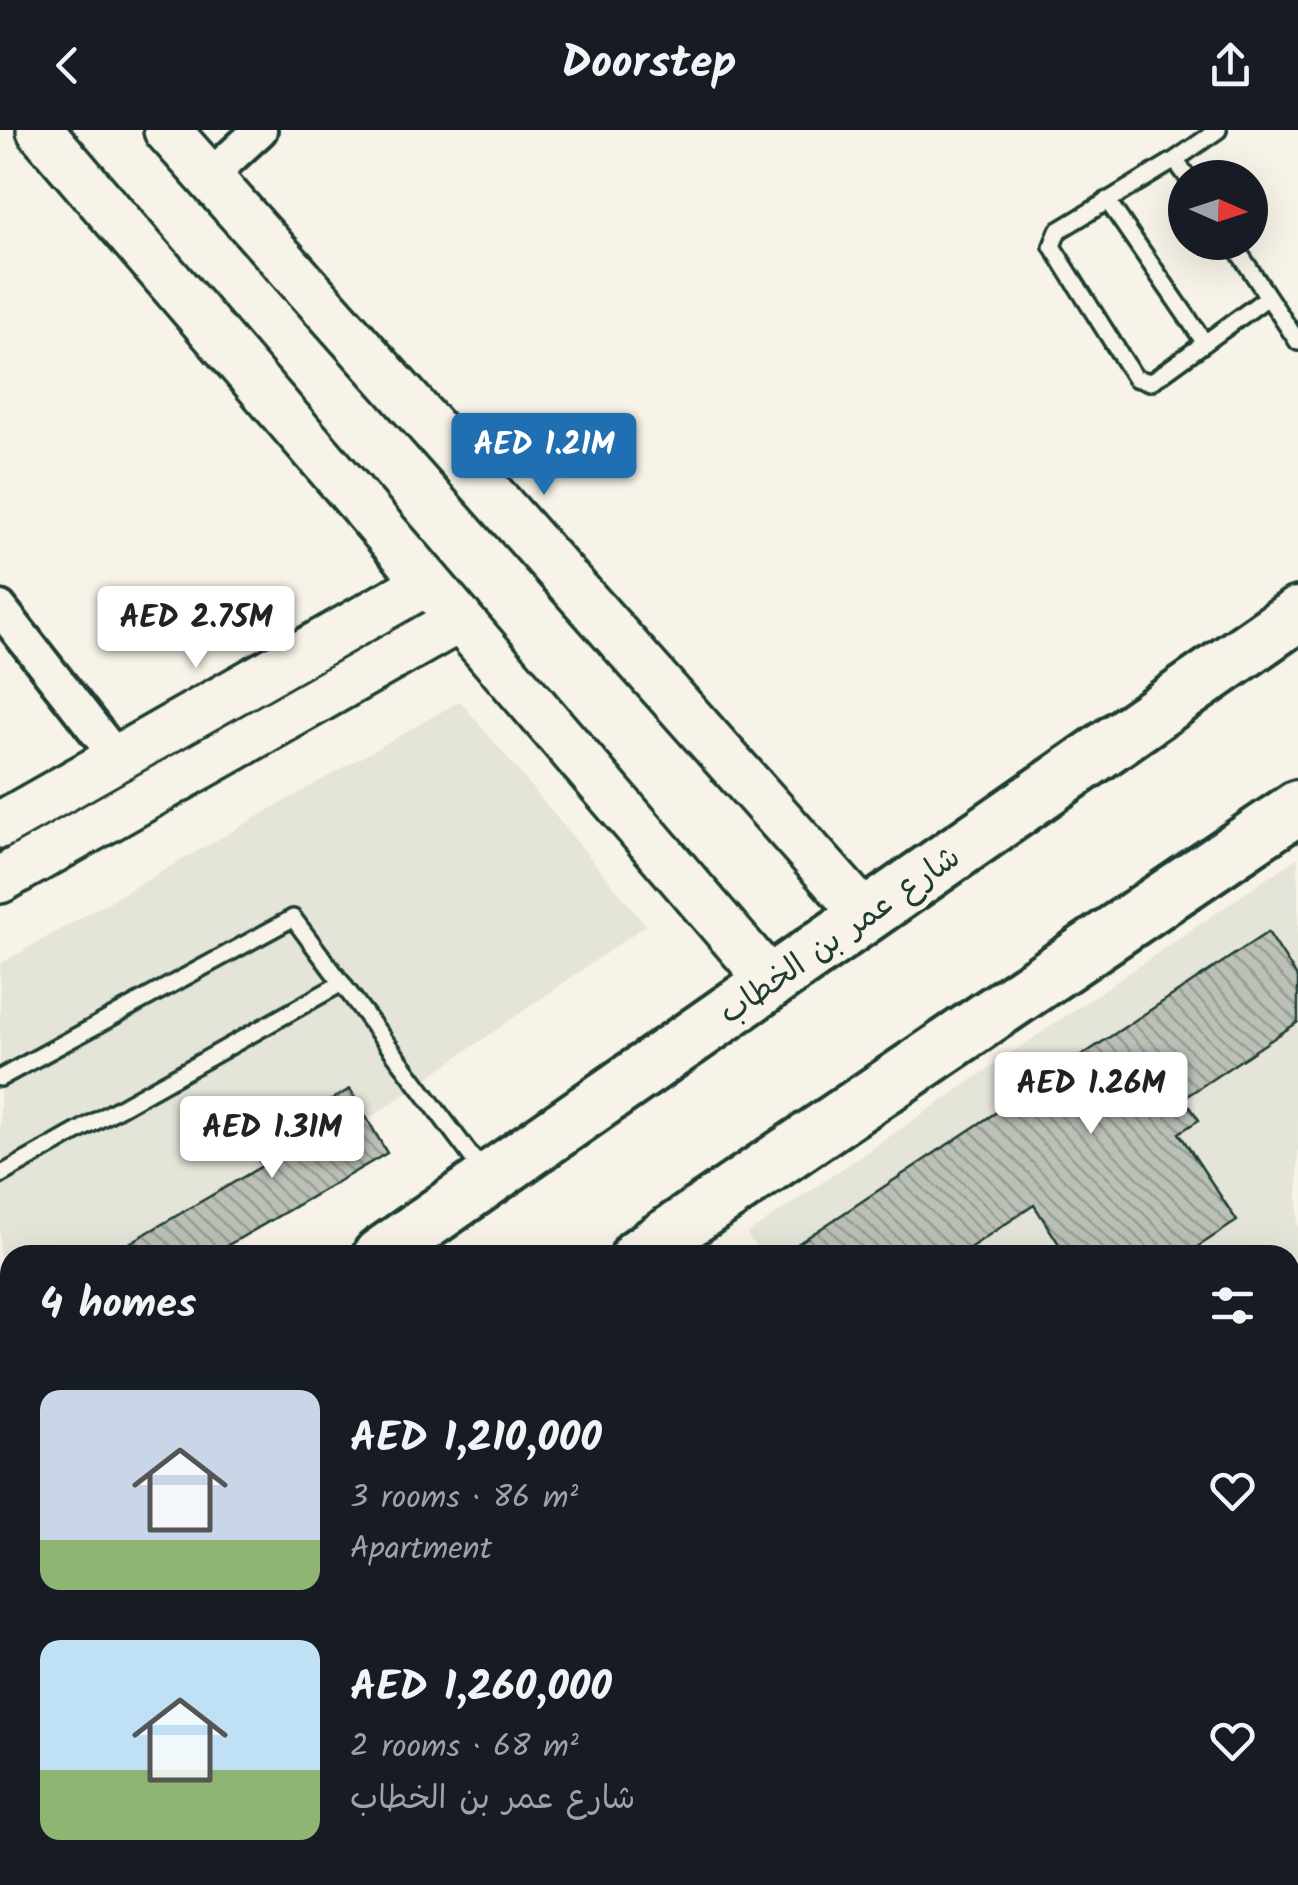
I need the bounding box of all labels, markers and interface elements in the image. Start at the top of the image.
text: Doorstep [562,29,736,101]
icon: back [40,38,95,93]
icon: share [1203,38,1258,93]
north arrow [1168,160,1268,260]
map controls [1168,160,1268,260]
pin: AED 1.21M [430,413,658,498]
text: AED 1.21M [473,420,615,471]
pin: AED 2.75M [82,586,310,671]
text: AED 2.75M [119,593,273,644]
street label: شارع عمر بن الخطاب [709,833,972,1039]
pin: AED 1.26M [977,1052,1205,1137]
text: AED 1.26M [1017,1059,1165,1110]
pin: AED 1.31M [158,1096,386,1181]
text: AED 1.31M [202,1103,342,1154]
text: 4 homes [40,1272,196,1339]
icon: filters [1205,1278,1260,1333]
text: AED 1,210,000 [350,1406,602,1473]
icon: home [120,1430,240,1550]
icon: heart [1205,1463,1260,1518]
text: 3 rooms · 86 m² [350,1473,578,1524]
text: Apartment [350,1524,492,1575]
text: AED 1,260,000 [350,1655,612,1722]
icon: home [120,1680,240,1800]
icon: heart [1205,1713,1260,1768]
text: 2 rooms · 68 m² [350,1722,579,1773]
text: شارع عمر بن الخطاب [350,1774,635,1825]

